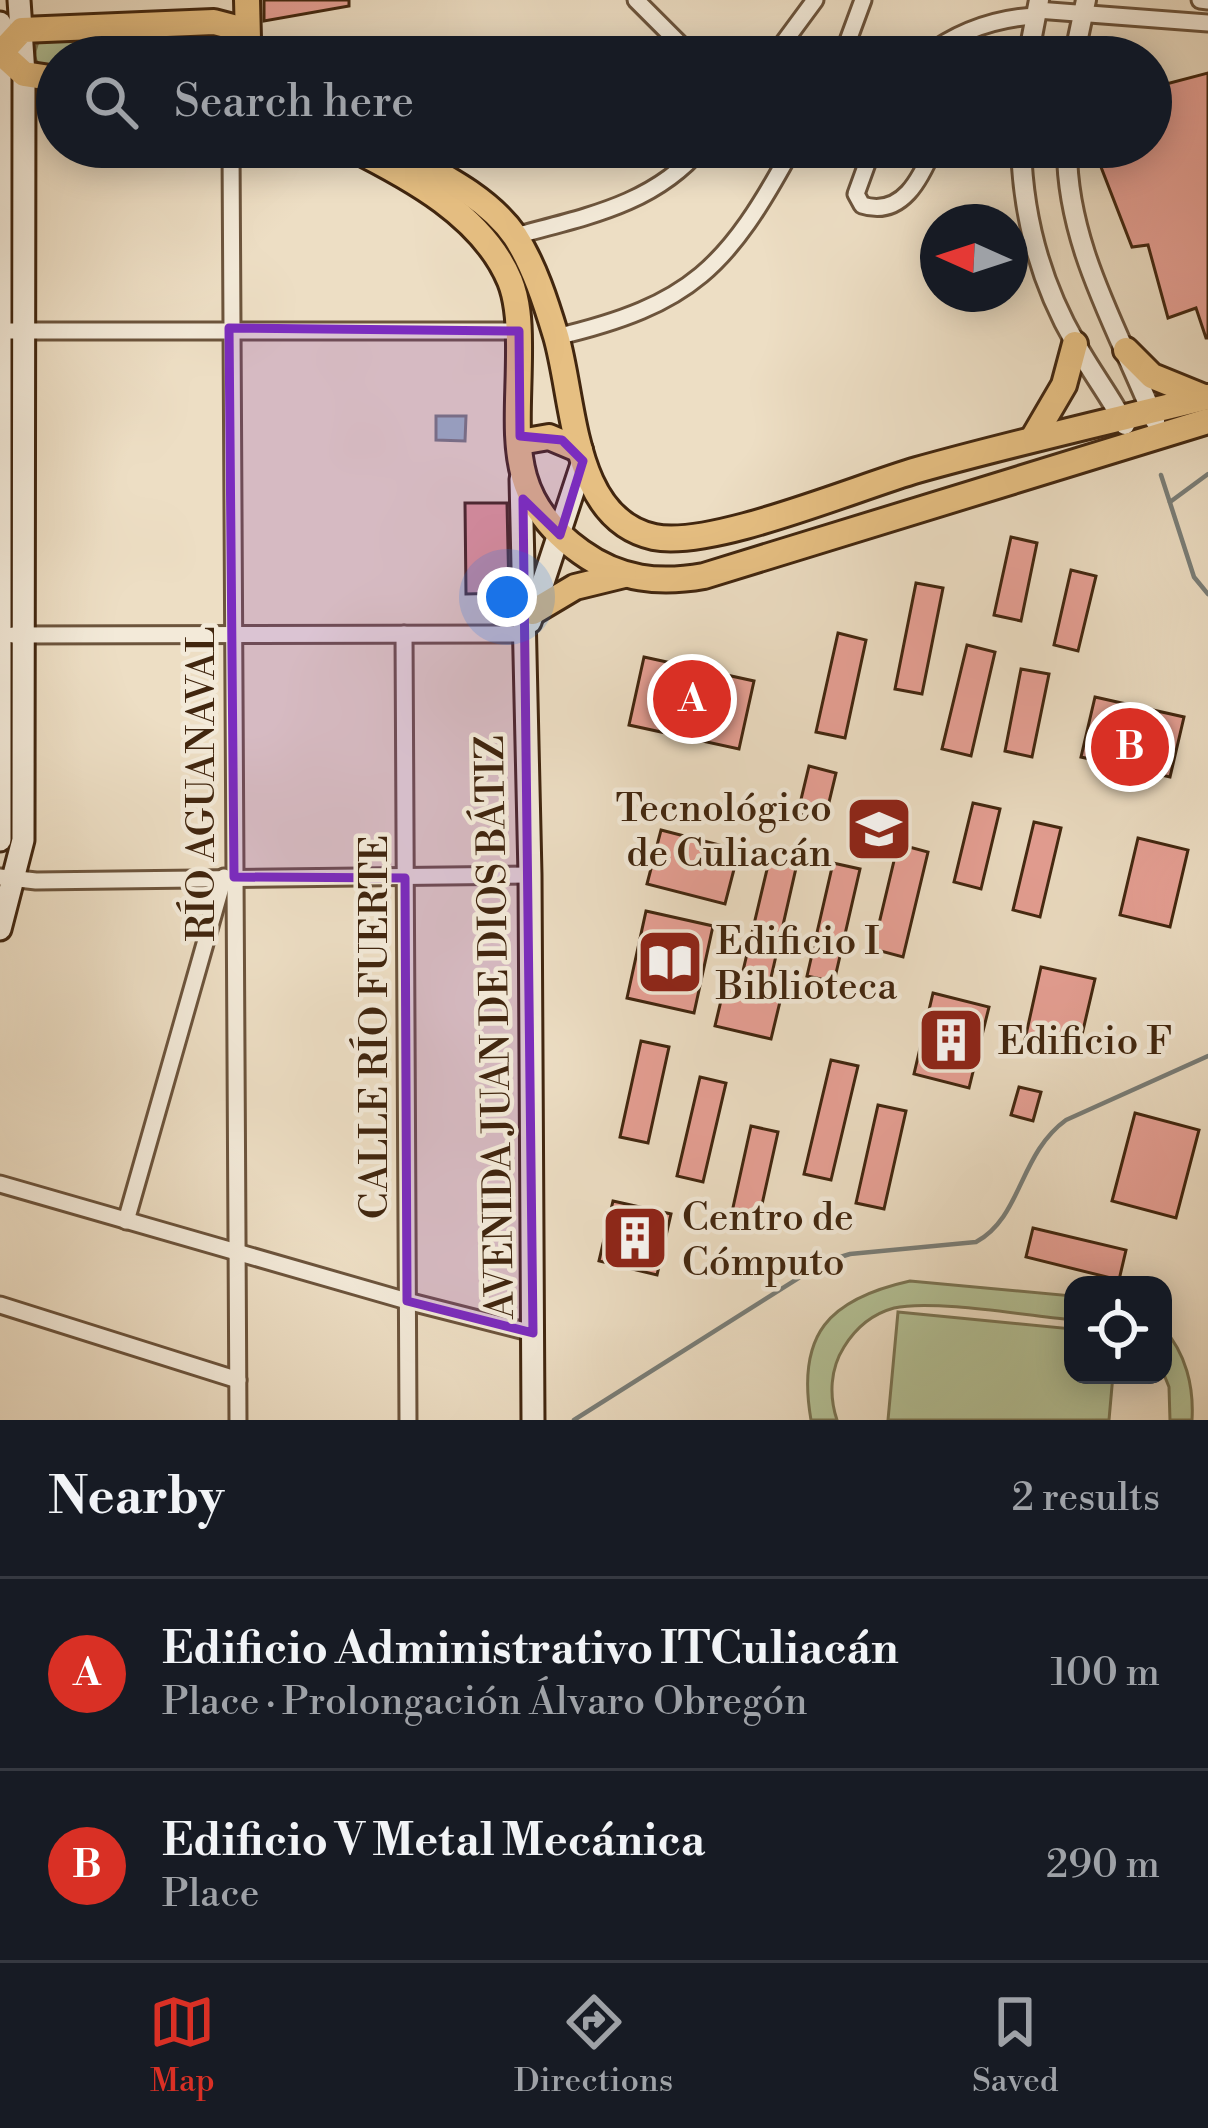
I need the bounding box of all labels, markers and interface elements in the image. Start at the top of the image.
search box [36,36,1172,168]
icon: search [78,69,144,135]
text: Search here [174,74,414,131]
north arrow [920,204,1028,312]
your location [477,567,537,627]
street label: RÍO AGUANAVAL [176,627,227,941]
pin: A [653,654,731,744]
pin: B [1091,702,1169,792]
street label: AVENIDA JUAN DE DIOS BÁTIZ [465,735,526,1320]
place label: Tecnológico de Culiacán [615,785,832,879]
school or university icon: Tecnológico de Culiacán [844,794,914,864]
street label: CALLE RÍO FUERTE [349,835,400,1219]
place label: Edificio I Biblioteca [715,918,897,1012]
library icon: Edificio I Biblioteca [635,927,705,997]
building icon: Edificio F [916,1005,986,1075]
place label: Edificio F [998,1018,1172,1067]
place label: Centro de Cómputo [682,1194,854,1288]
building icon: Centro de Cómputo [600,1203,670,1273]
map controls [1064,1276,1172,1384]
button: locate [1064,1276,1172,1384]
text: Nearby [48,1466,224,1530]
text: 2 results [1012,1474,1160,1523]
text: Edificio Administrativo ITCuliacán [162,1621,899,1678]
text: A [73,1649,101,1698]
text: 100 m [1051,1649,1160,1698]
text: Place · Prolongación Álvaro Obregón [162,1678,808,1727]
text: Edificio V Metal Mecánica [162,1813,705,1870]
text: B [72,1841,102,1890]
text: 290 m [1046,1841,1160,1890]
text: Place [162,1870,259,1919]
tab: Map [149,1989,215,2102]
tab: Directions [514,1989,673,2102]
tab: Saved [972,1989,1059,2102]

